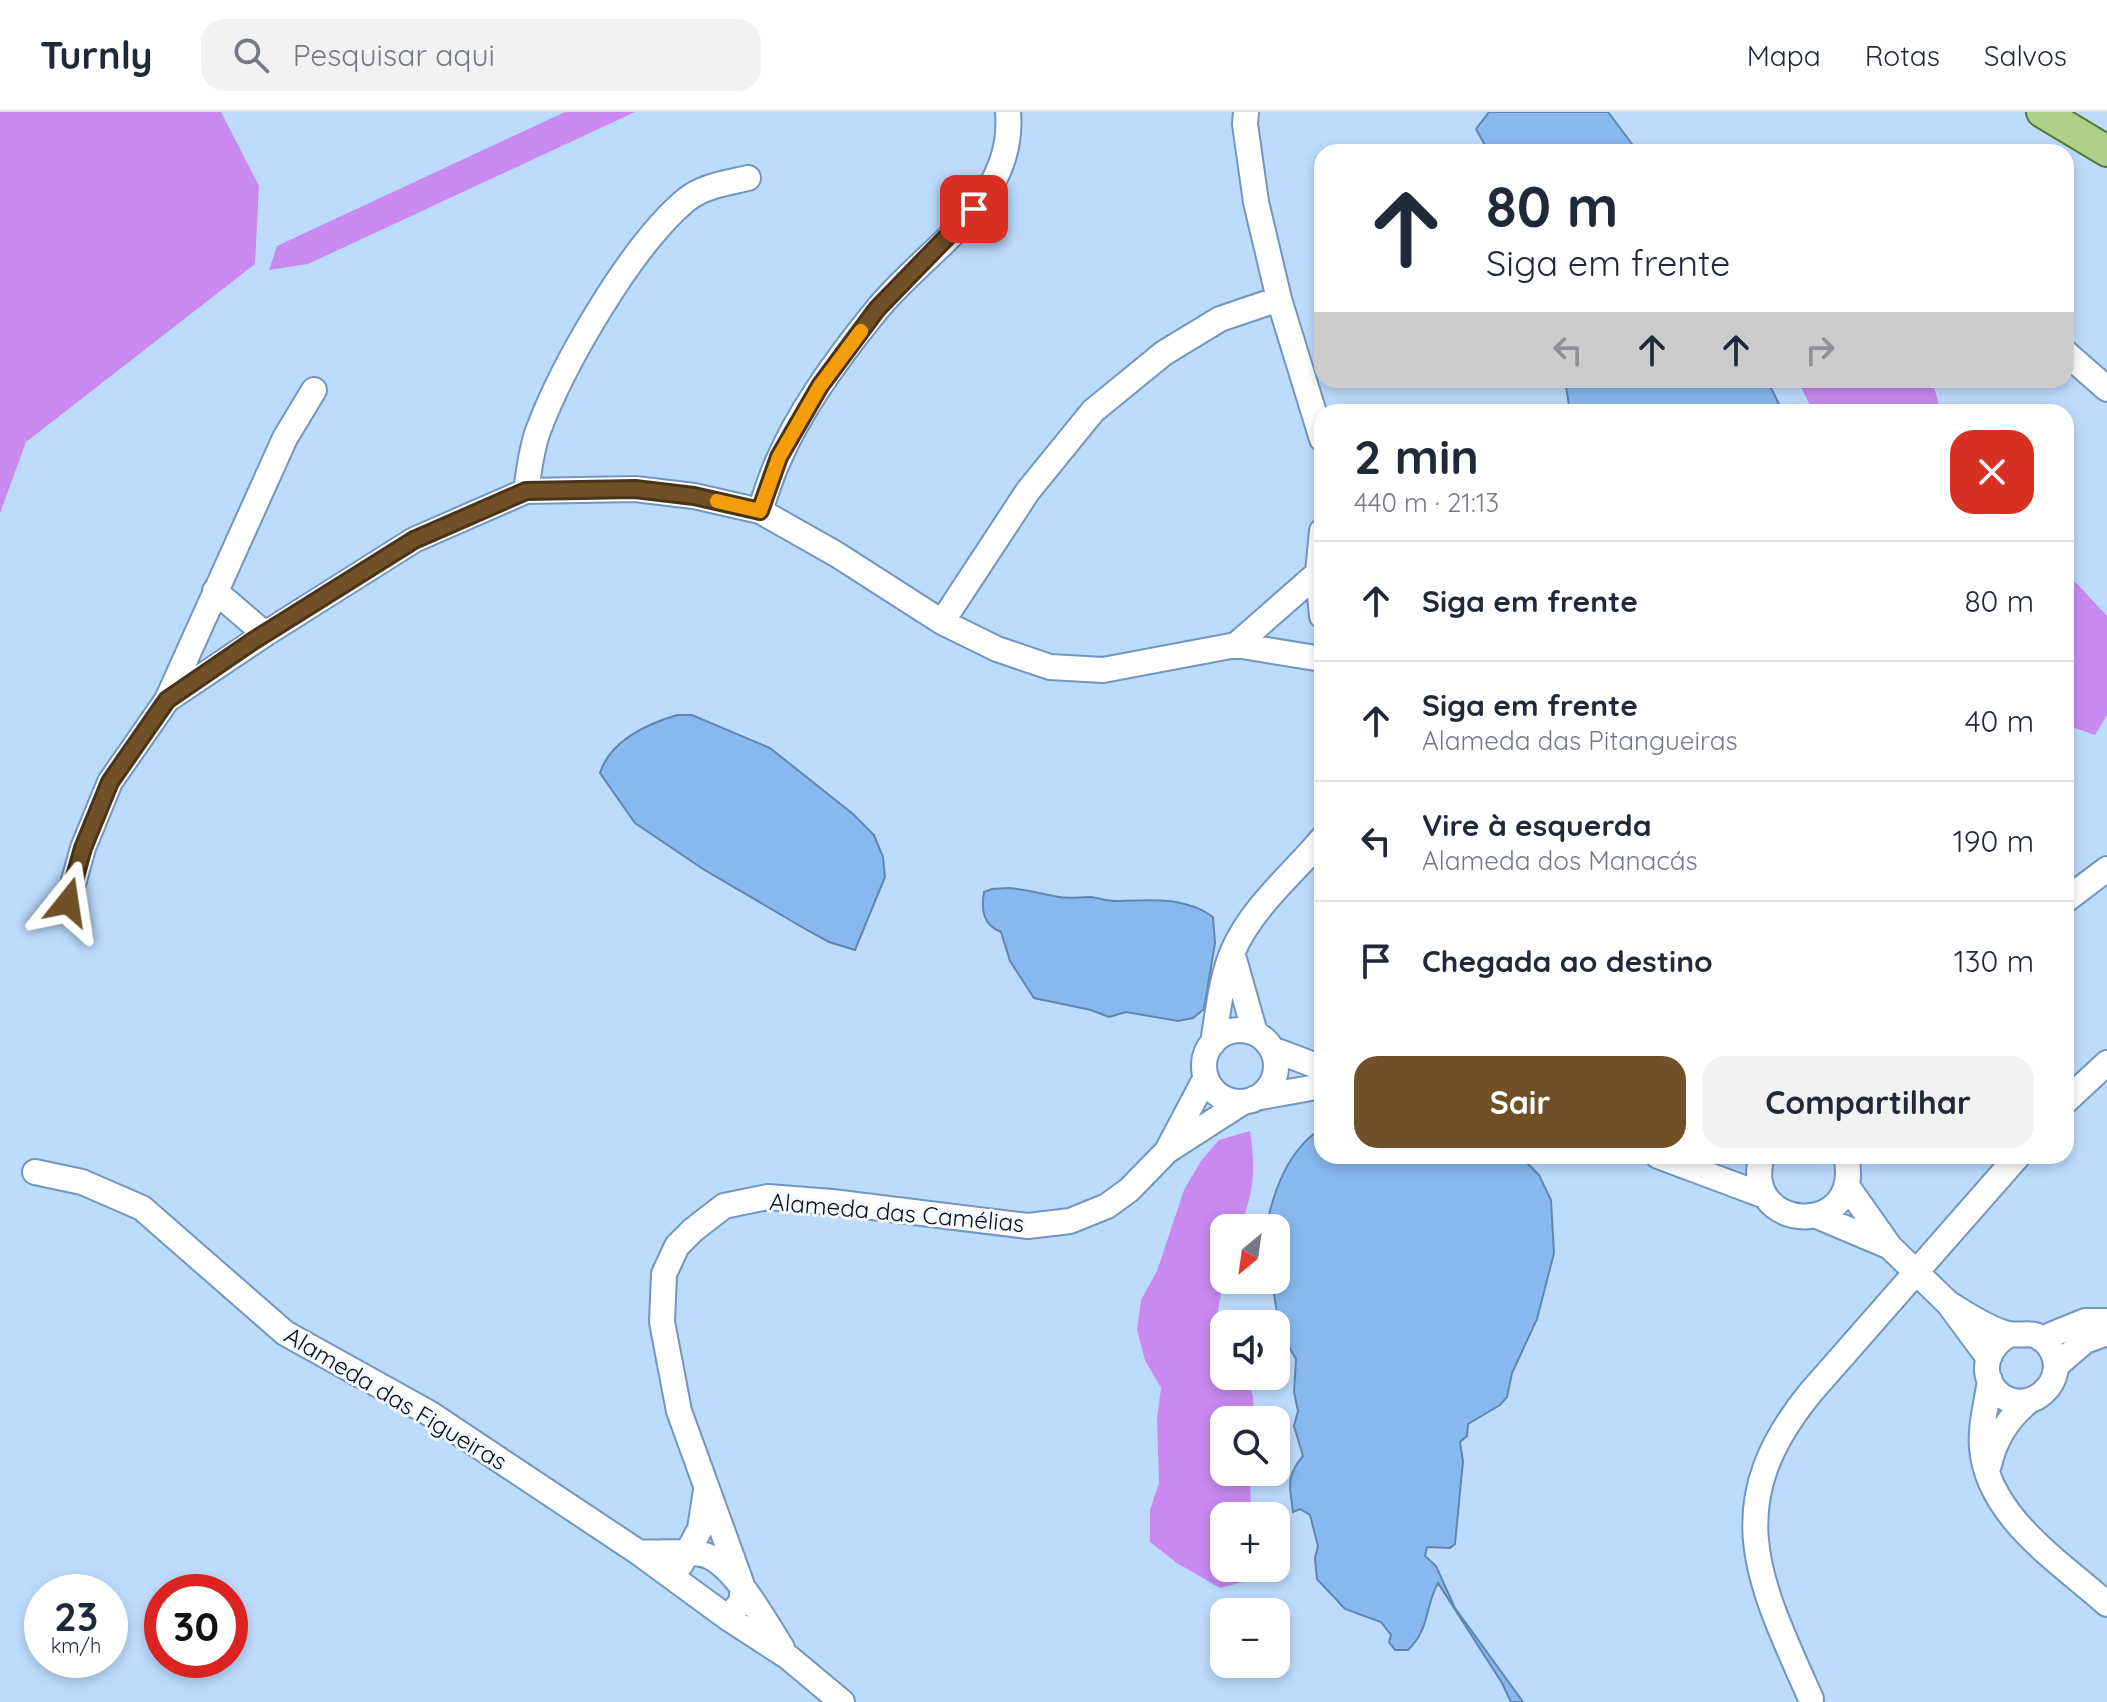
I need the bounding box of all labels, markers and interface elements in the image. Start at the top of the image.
search box [201,19,761,91]
text: Turnly [40,31,153,79]
icon: search [229,33,273,77]
text: Pesquisar aqui [293,36,495,74]
text: Mapa [1747,38,1821,73]
text: Rotas [1865,38,1940,73]
text: Salvos [1984,38,2067,73]
text: 80 m [1486,171,1618,241]
pin [940,175,1008,243]
icon: ahead [1354,176,1458,280]
icon: arrive [952,187,996,231]
text: Siga em frente [1486,240,1730,285]
icon: left [1546,328,1590,372]
icon: ahead [1630,328,1674,372]
icon: ahead [1714,328,1758,372]
icon: right [1798,328,1842,372]
text: 2 min [1354,426,1479,486]
button: close [1950,430,2034,514]
text: 440 m · 21:13 [1354,486,1499,519]
icon: ahead [1354,579,1398,623]
text: Siga em frente [1422,582,1638,620]
text: 80 m [1964,582,2034,620]
text: Siga em frente [1422,686,1638,724]
icon: ahead [1354,699,1398,743]
text: 40 m [1965,702,2034,740]
text: Alameda das Pitangueiras [1422,724,1738,757]
text: Vire à esquerda [1422,806,1651,844]
icon: left [1354,819,1398,863]
text: 190 m [1953,822,2034,860]
text: Alameda dos Manacás [1422,844,1698,877]
position arrow [26,860,110,944]
icon: arrive [1354,939,1398,983]
text: Chegada ao destino [1422,942,1713,980]
text: 130 m [1954,942,2034,980]
button: Sair [1354,1056,1686,1148]
button: Compartilhar [1702,1056,2034,1148]
street label: Alameda das Camélias [768,1186,1026,1238]
north arrow [1210,1214,1290,1294]
map controls [1210,1214,1290,1678]
button: sound [1210,1310,1290,1390]
street label: Alameda das Figueiras [279,1320,513,1476]
button: search [1210,1406,1290,1486]
button: + [1210,1502,1290,1582]
speed limit sign: 30 [144,1574,248,1678]
text: 23 [54,1591,98,1641]
button: − [1210,1598,1290,1678]
text: km/h [51,1633,101,1658]

